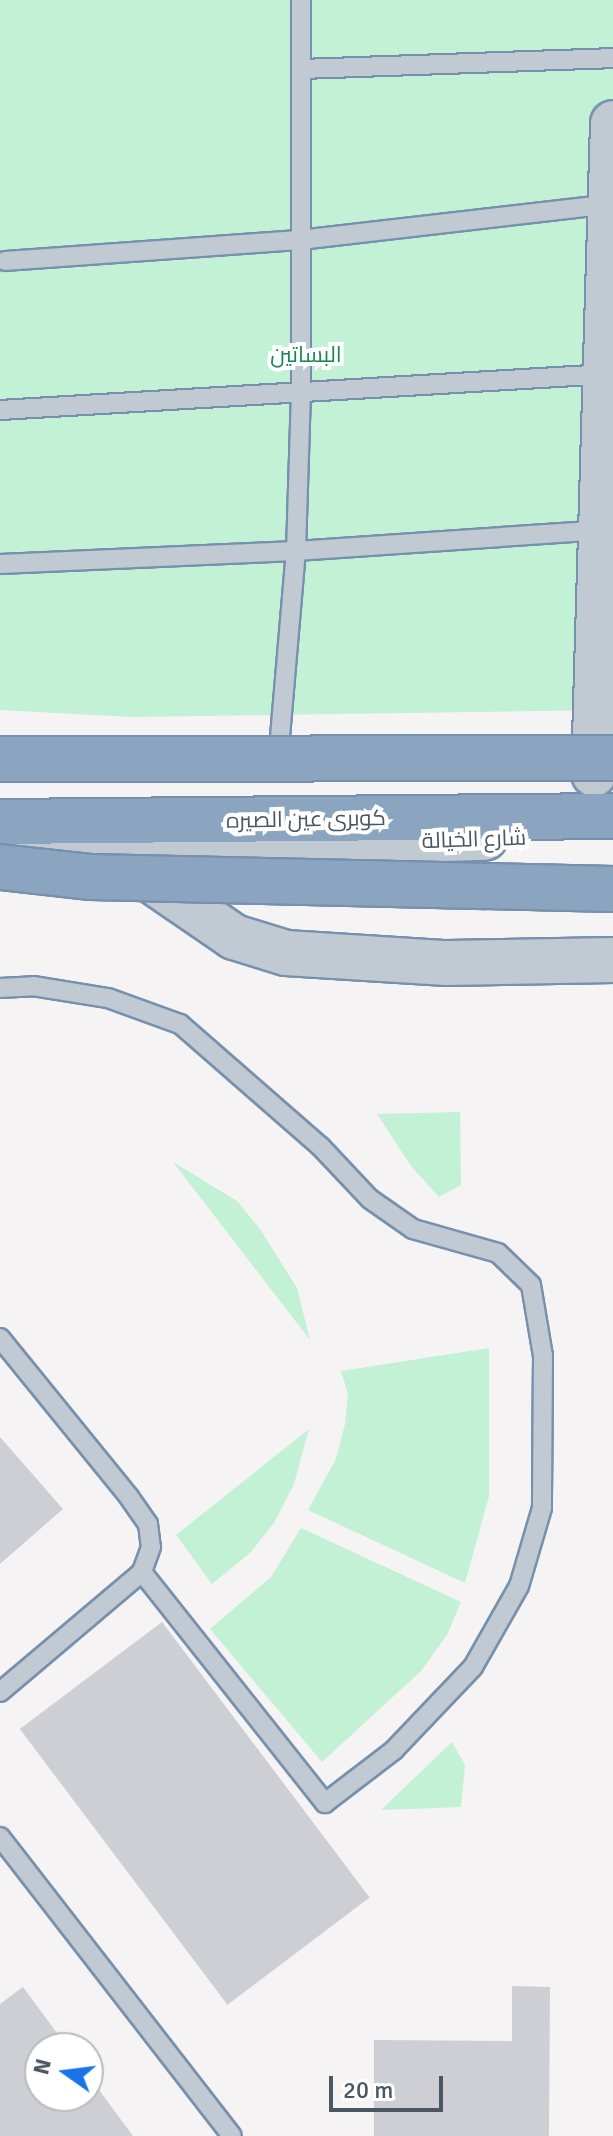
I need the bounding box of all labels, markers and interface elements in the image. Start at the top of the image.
park label: البساتين [270,342,342,368]
street label: كوبرى عين الصيره [226,804,386,834]
street label: شارع الخيالة [421,824,527,854]
north arrow [24,2032,104,2112]
text: N [27,2056,57,2077]
scale bar [333,2060,447,2110]
text: 20 m [343,2075,393,2105]

